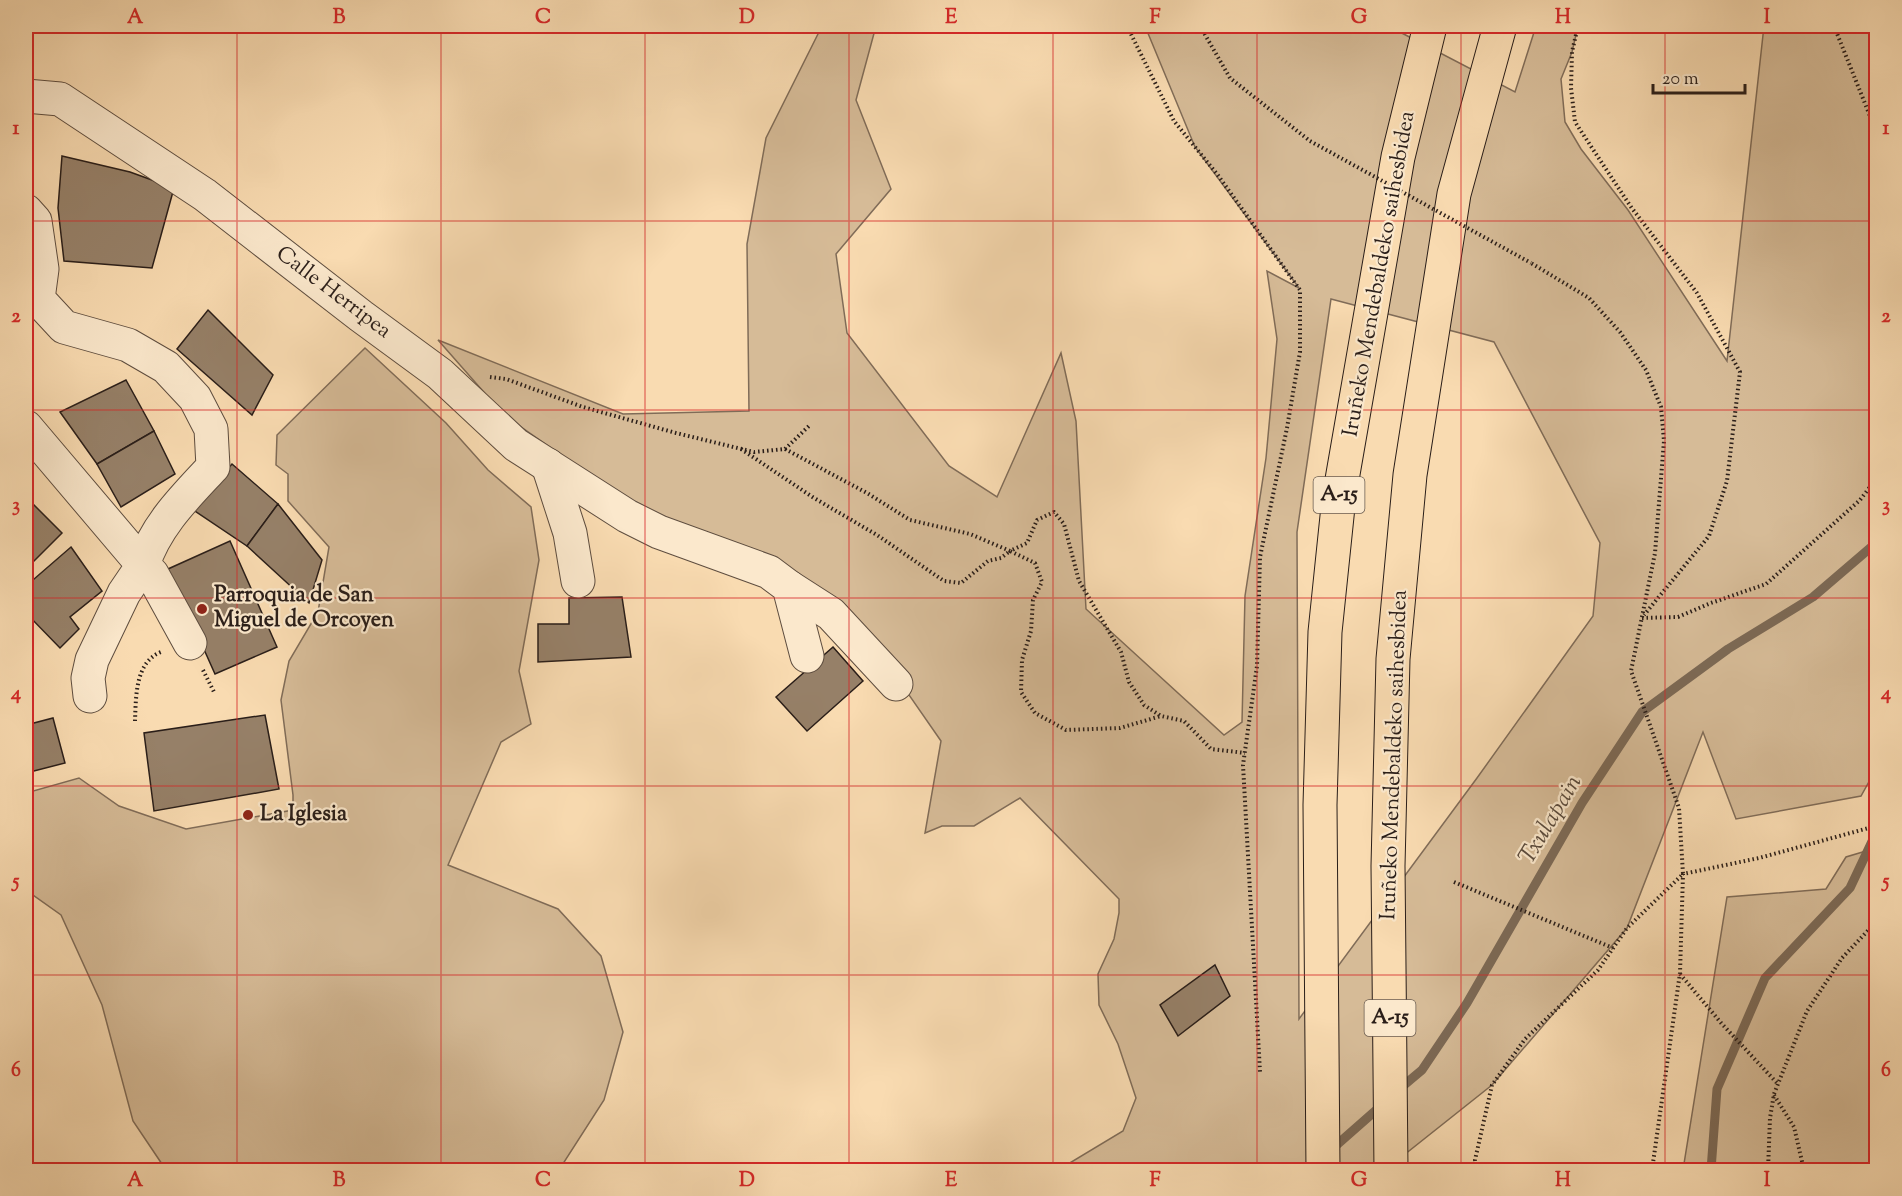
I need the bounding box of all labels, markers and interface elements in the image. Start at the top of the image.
text: A [127,4,144,33]
text: B [333,4,346,33]
text: C [535,4,551,33]
text: D [739,4,755,33]
text: E [945,4,958,33]
text: F [1149,4,1161,33]
text: G [1351,4,1368,33]
text: H [1555,4,1571,33]
text: I [1764,4,1771,33]
scale bar [1653,57,1744,95]
text: 20 m [1662,67,1699,93]
street label: Iruñeko Mendebaldeko saihesbidea [1336,109,1424,439]
text: 1 [13,115,20,144]
text: 1 [1883,115,1890,144]
street label: Calle Herripea [268,239,398,347]
text: 2 [11,303,21,332]
text: 2 [1881,303,1891,332]
road number: A-15 [1314,477,1364,513]
text: 3 [12,492,20,521]
text: 3 [1882,492,1890,521]
place label: Parroquia de San Miguel de Orcoyen [214,580,394,637]
street label: Iruñeko Mendebaldeko saihesbidea [1373,589,1417,921]
marker: Parroquia de San Miguel de Orcoyen [195,602,209,616]
text: 4 [10,680,21,709]
text: 4 [1880,680,1891,709]
water label: Txulapain [1511,769,1591,871]
place label: La Iglesia [260,799,348,831]
marker: La Iglesia [241,808,255,822]
text: 5 [11,868,20,897]
text: 5 [1881,868,1890,897]
road number: A-15 [1364,1000,1416,1036]
text: 6 [11,1057,21,1086]
text: 6 [1881,1057,1891,1086]
text: A [127,1167,144,1196]
text: B [333,1167,346,1196]
text: C [535,1167,551,1196]
text: D [739,1167,755,1196]
text: E [945,1167,958,1196]
text: F [1149,1167,1161,1196]
text: G [1351,1167,1368,1196]
text: H [1555,1167,1571,1196]
text: I [1764,1167,1771,1196]

